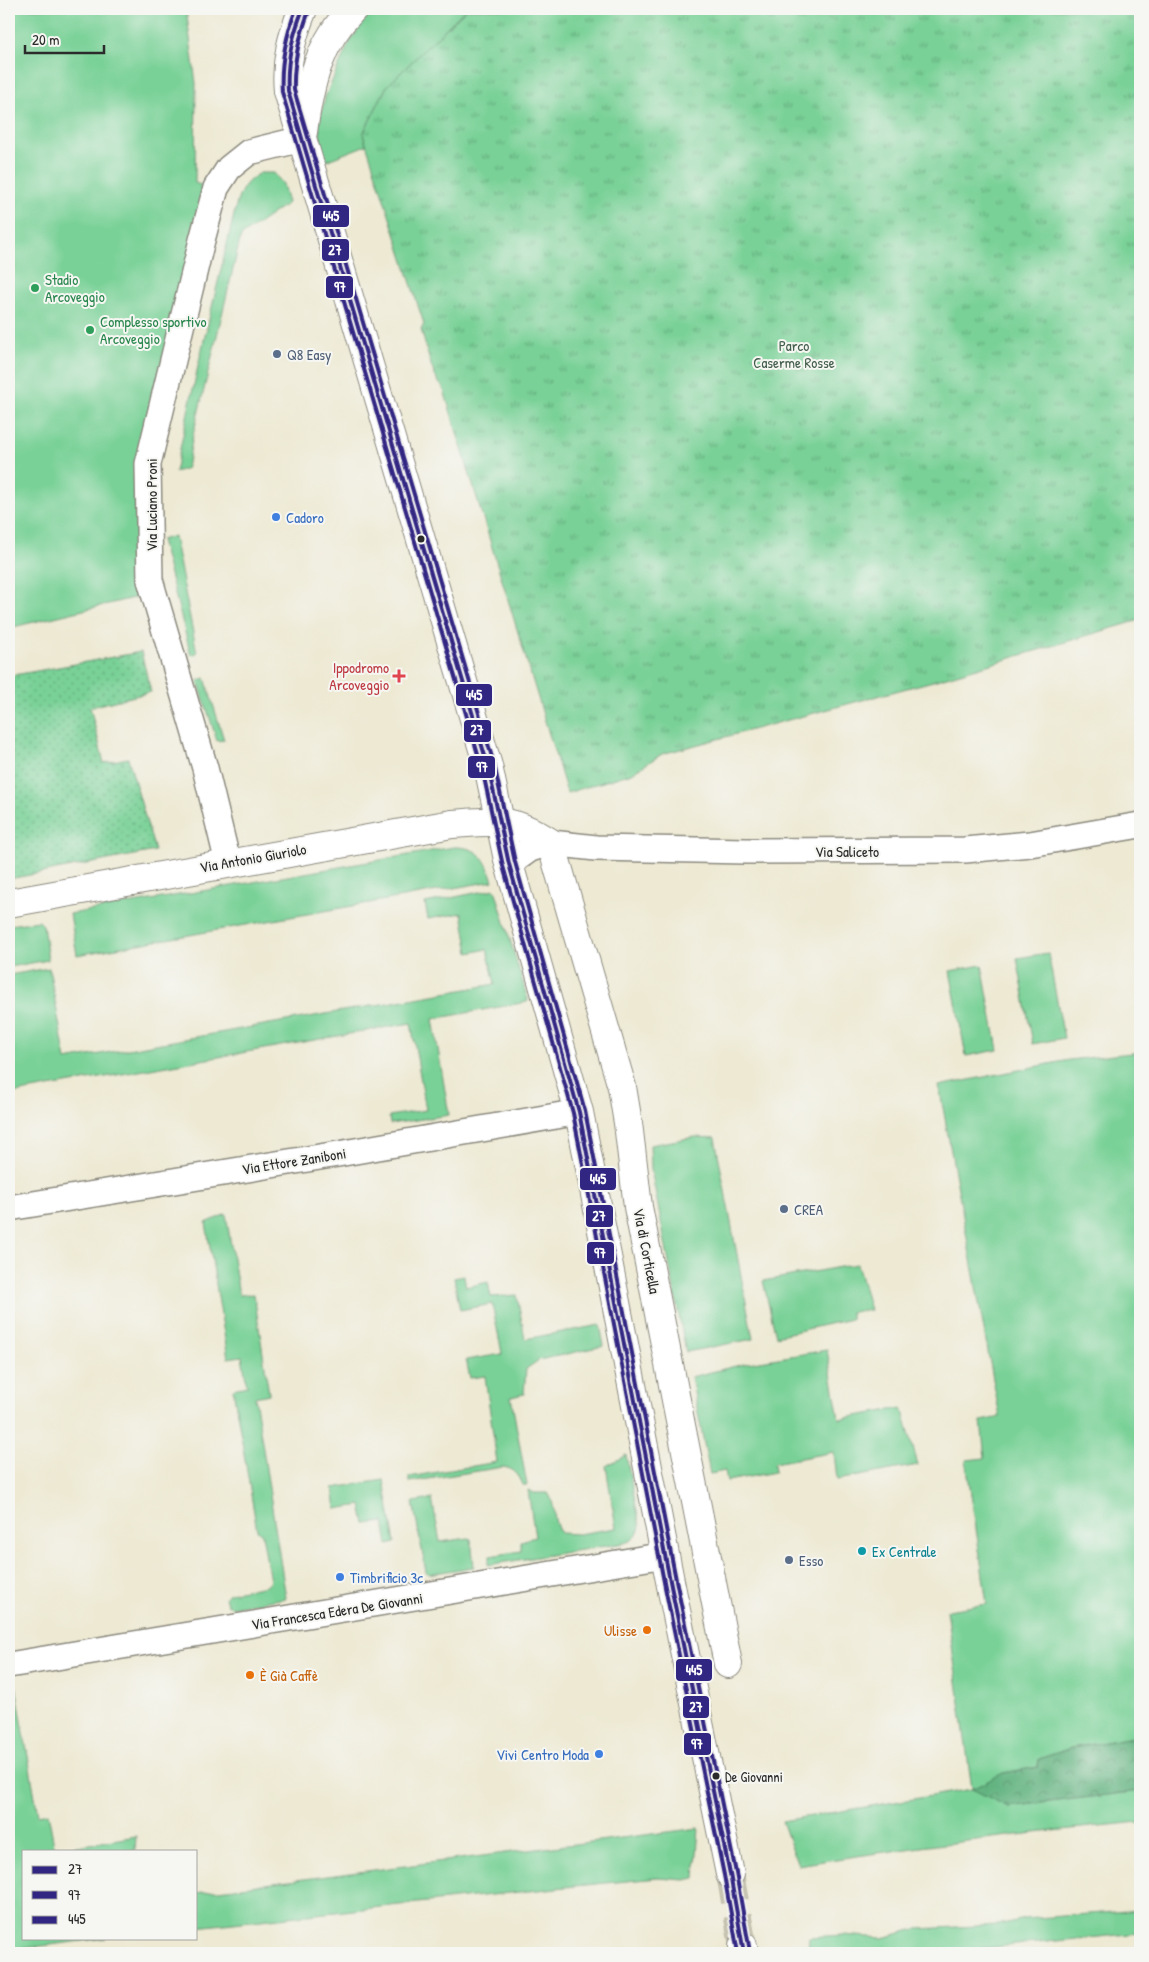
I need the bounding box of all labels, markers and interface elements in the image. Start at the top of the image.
scale bar [25,22,104,54]
text: 20 m [32,29,59,50]
line badge: 445 [312,204,350,228]
text: 445 [323,206,339,225]
line badge: 27 [321,238,350,262]
text: 27 [328,240,342,259]
place label: Stadio Arcoveggio [45,269,105,307]
line badge: 97 [325,275,354,299]
text: 97 [334,277,346,296]
marker: Stadio Arcoveggio [29,282,41,294]
place label: Complesso sportivo Arcoveggio [100,311,206,349]
marker: Complesso sportivo Arcoveggio [84,324,96,336]
park label: Parco Caserme Rosse [753,335,835,373]
place label: Q8 Easy [287,344,331,365]
marker: Q8 Easy [271,348,283,360]
street label: Via Luciano Proni [141,458,162,552]
place label: Cadoro [286,507,324,528]
marker: Cadoro [270,511,282,523]
unlabelled marker [416,534,426,544]
place label: Ippodromo Arcoveggio [329,657,389,695]
marker: Ippodromo Arcoveggio [393,670,405,682]
line badge: 445 [455,683,493,707]
text: 445 [466,685,482,704]
line badge: 27 [463,719,492,743]
text: 27 [470,720,484,739]
line badge: 97 [467,755,496,779]
text: 97 [476,757,488,776]
street label: Via Antonio Giuriolo [198,838,308,878]
street label: Via Saliceto [815,841,879,862]
street label: Via Ettore Zaniboni [240,1142,348,1180]
line badge: 445 [579,1167,617,1191]
text: 445 [590,1169,606,1188]
place label: CREA [794,1199,824,1220]
marker: CREA [778,1203,790,1215]
line badge: 27 [585,1204,614,1228]
text: 27 [592,1206,606,1225]
street label: Via di Corticella [628,1207,666,1296]
line badge: 97 [586,1241,615,1265]
text: 97 [594,1243,606,1262]
place label: Ex Centrale [872,1541,937,1562]
marker: Ex Centrale [856,1545,868,1557]
place label: Esso [799,1550,823,1571]
marker: Esso [783,1554,795,1566]
place label: Timbrificio 3c [350,1567,423,1588]
marker: Timbrificio 3c [334,1571,346,1583]
street label: Via Francesca Edera De Giovanni [250,1587,424,1635]
place label: Ulisse [604,1620,637,1641]
marker: Ulisse [641,1624,653,1636]
line badge: 445 [675,1658,713,1682]
text: 445 [686,1660,702,1679]
place label: È Già Caffè [260,1665,318,1686]
marker: È Già Caffè [244,1669,256,1681]
line badge: 27 [682,1695,710,1719]
text: 27 [689,1697,703,1716]
line badge: 97 [683,1732,712,1756]
text: 97 [691,1734,703,1753]
place label: Vivi Centro Moda [496,1744,589,1765]
marker: Vivi Centro Moda [593,1748,605,1760]
place label: De Giovanni [725,1767,783,1786]
marker: De Giovanni [711,1771,721,1781]
legend [22,1850,198,1940]
text: 27 [68,1858,82,1879]
text: 97 [68,1884,81,1905]
text: 445 [68,1908,86,1929]

